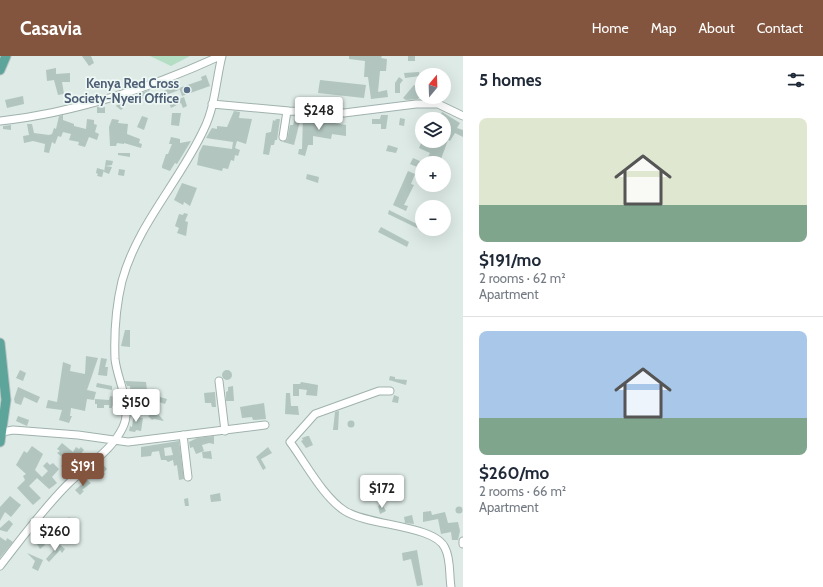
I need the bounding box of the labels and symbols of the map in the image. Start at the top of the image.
north arrow [415,68,451,104]
place label: Kenya Red Cross Society-Nyeri Office [64,75,180,106]
marker: Kenya Red Cross Society-Nyeri Office [182,85,192,95]
pin: $248 [295,97,343,131]
pin: $150 [112,389,160,423]
pin: $191 [59,453,107,487]
pin: $172 [358,475,406,509]
pin: $260 [31,518,79,552]

